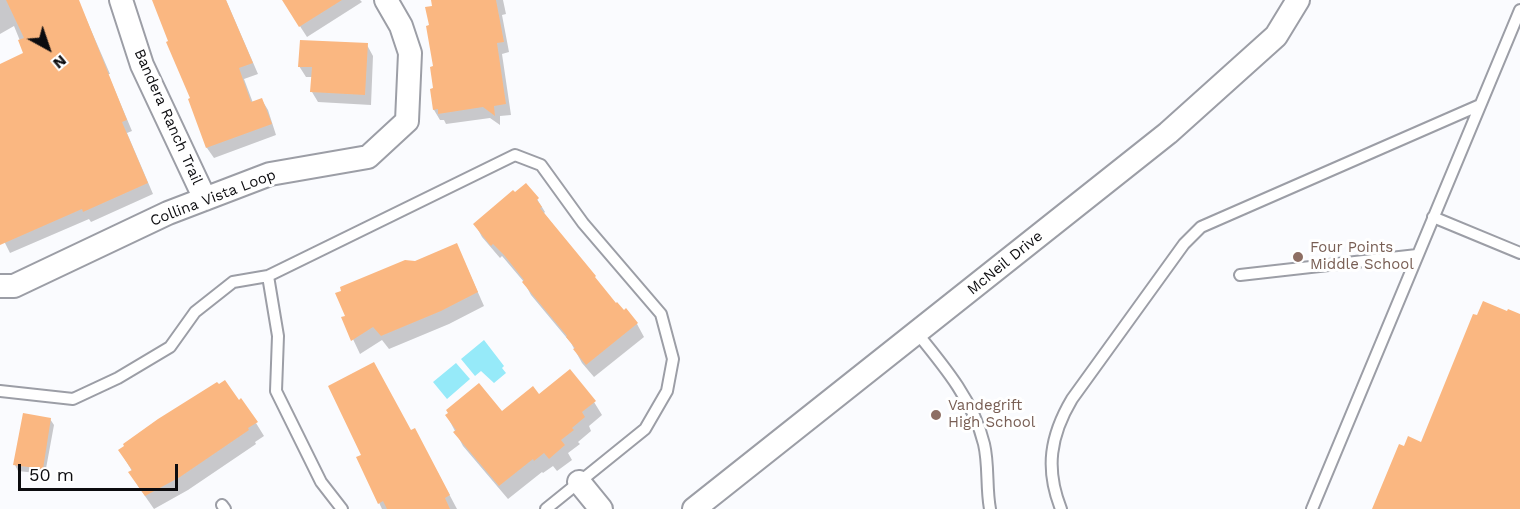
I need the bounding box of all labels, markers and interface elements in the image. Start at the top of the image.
north arrow [18,18,78,78]
street label: Bandera Ranch Trail [130,46,206,188]
text: N [49,51,71,73]
street label: Collina Vista Loop [148,166,278,230]
street label: McNeil Drive [964,227,1046,299]
place label: Four Points Middle School [1310,239,1414,274]
marker: Four Points Middle School [1291,250,1305,264]
place label: Vandegrift High School [948,397,1035,432]
marker: Vandegrift High School [929,408,943,422]
scale bar [21,452,182,490]
text: 50 m [29,464,74,485]

